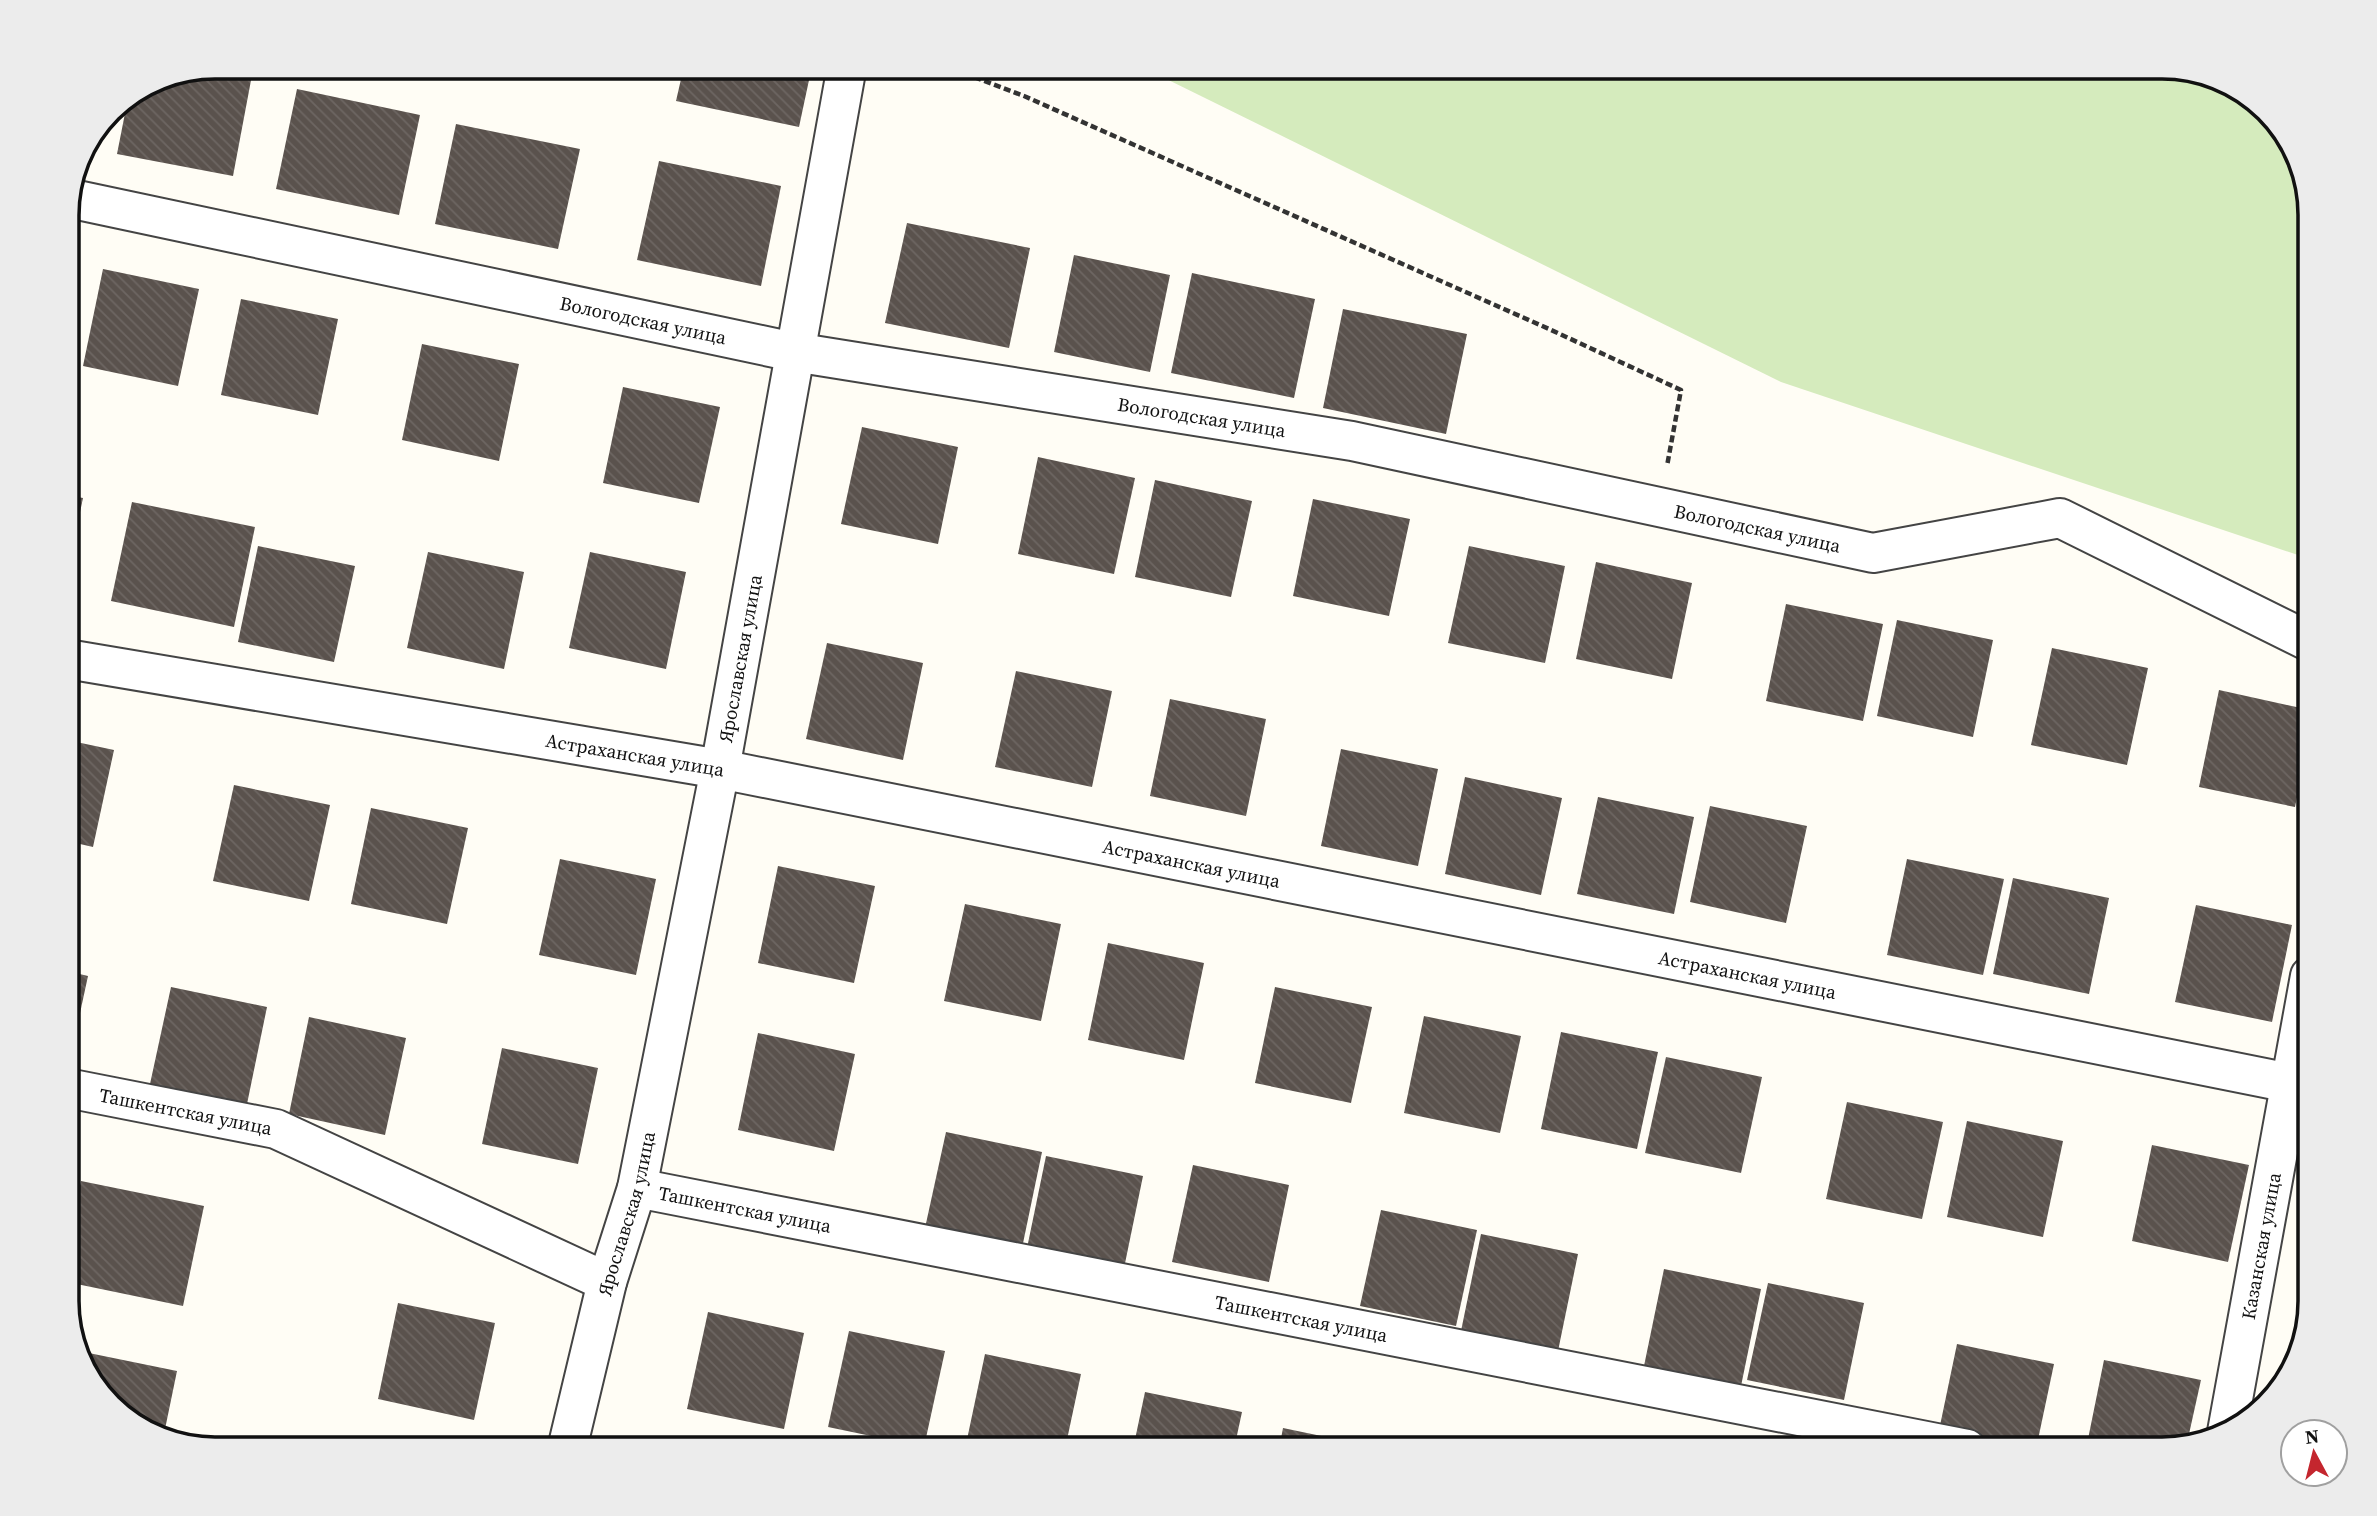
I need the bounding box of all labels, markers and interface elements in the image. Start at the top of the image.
street label: Вологодская улица [557,290,729,350]
street label: Вологодская улица [1116,391,1288,443]
street label: Вологодская улица [1672,498,1844,559]
street label: Ярославская улица [712,572,768,744]
street label: Астраханская улица [544,727,727,783]
street label: Астраханская улица [1100,833,1283,894]
street label: Астраханская улица [1656,944,1839,1005]
street label: Ташкентская улица [97,1082,275,1141]
street label: Ярославская улица [591,1129,661,1298]
street label: Казанская улица [2235,1170,2287,1322]
street label: Ташкентская улица [656,1180,834,1239]
street label: Ташкентская улица [1213,1289,1390,1348]
north arrow [2279,1418,2349,1488]
text: N [2303,1422,2321,1450]

